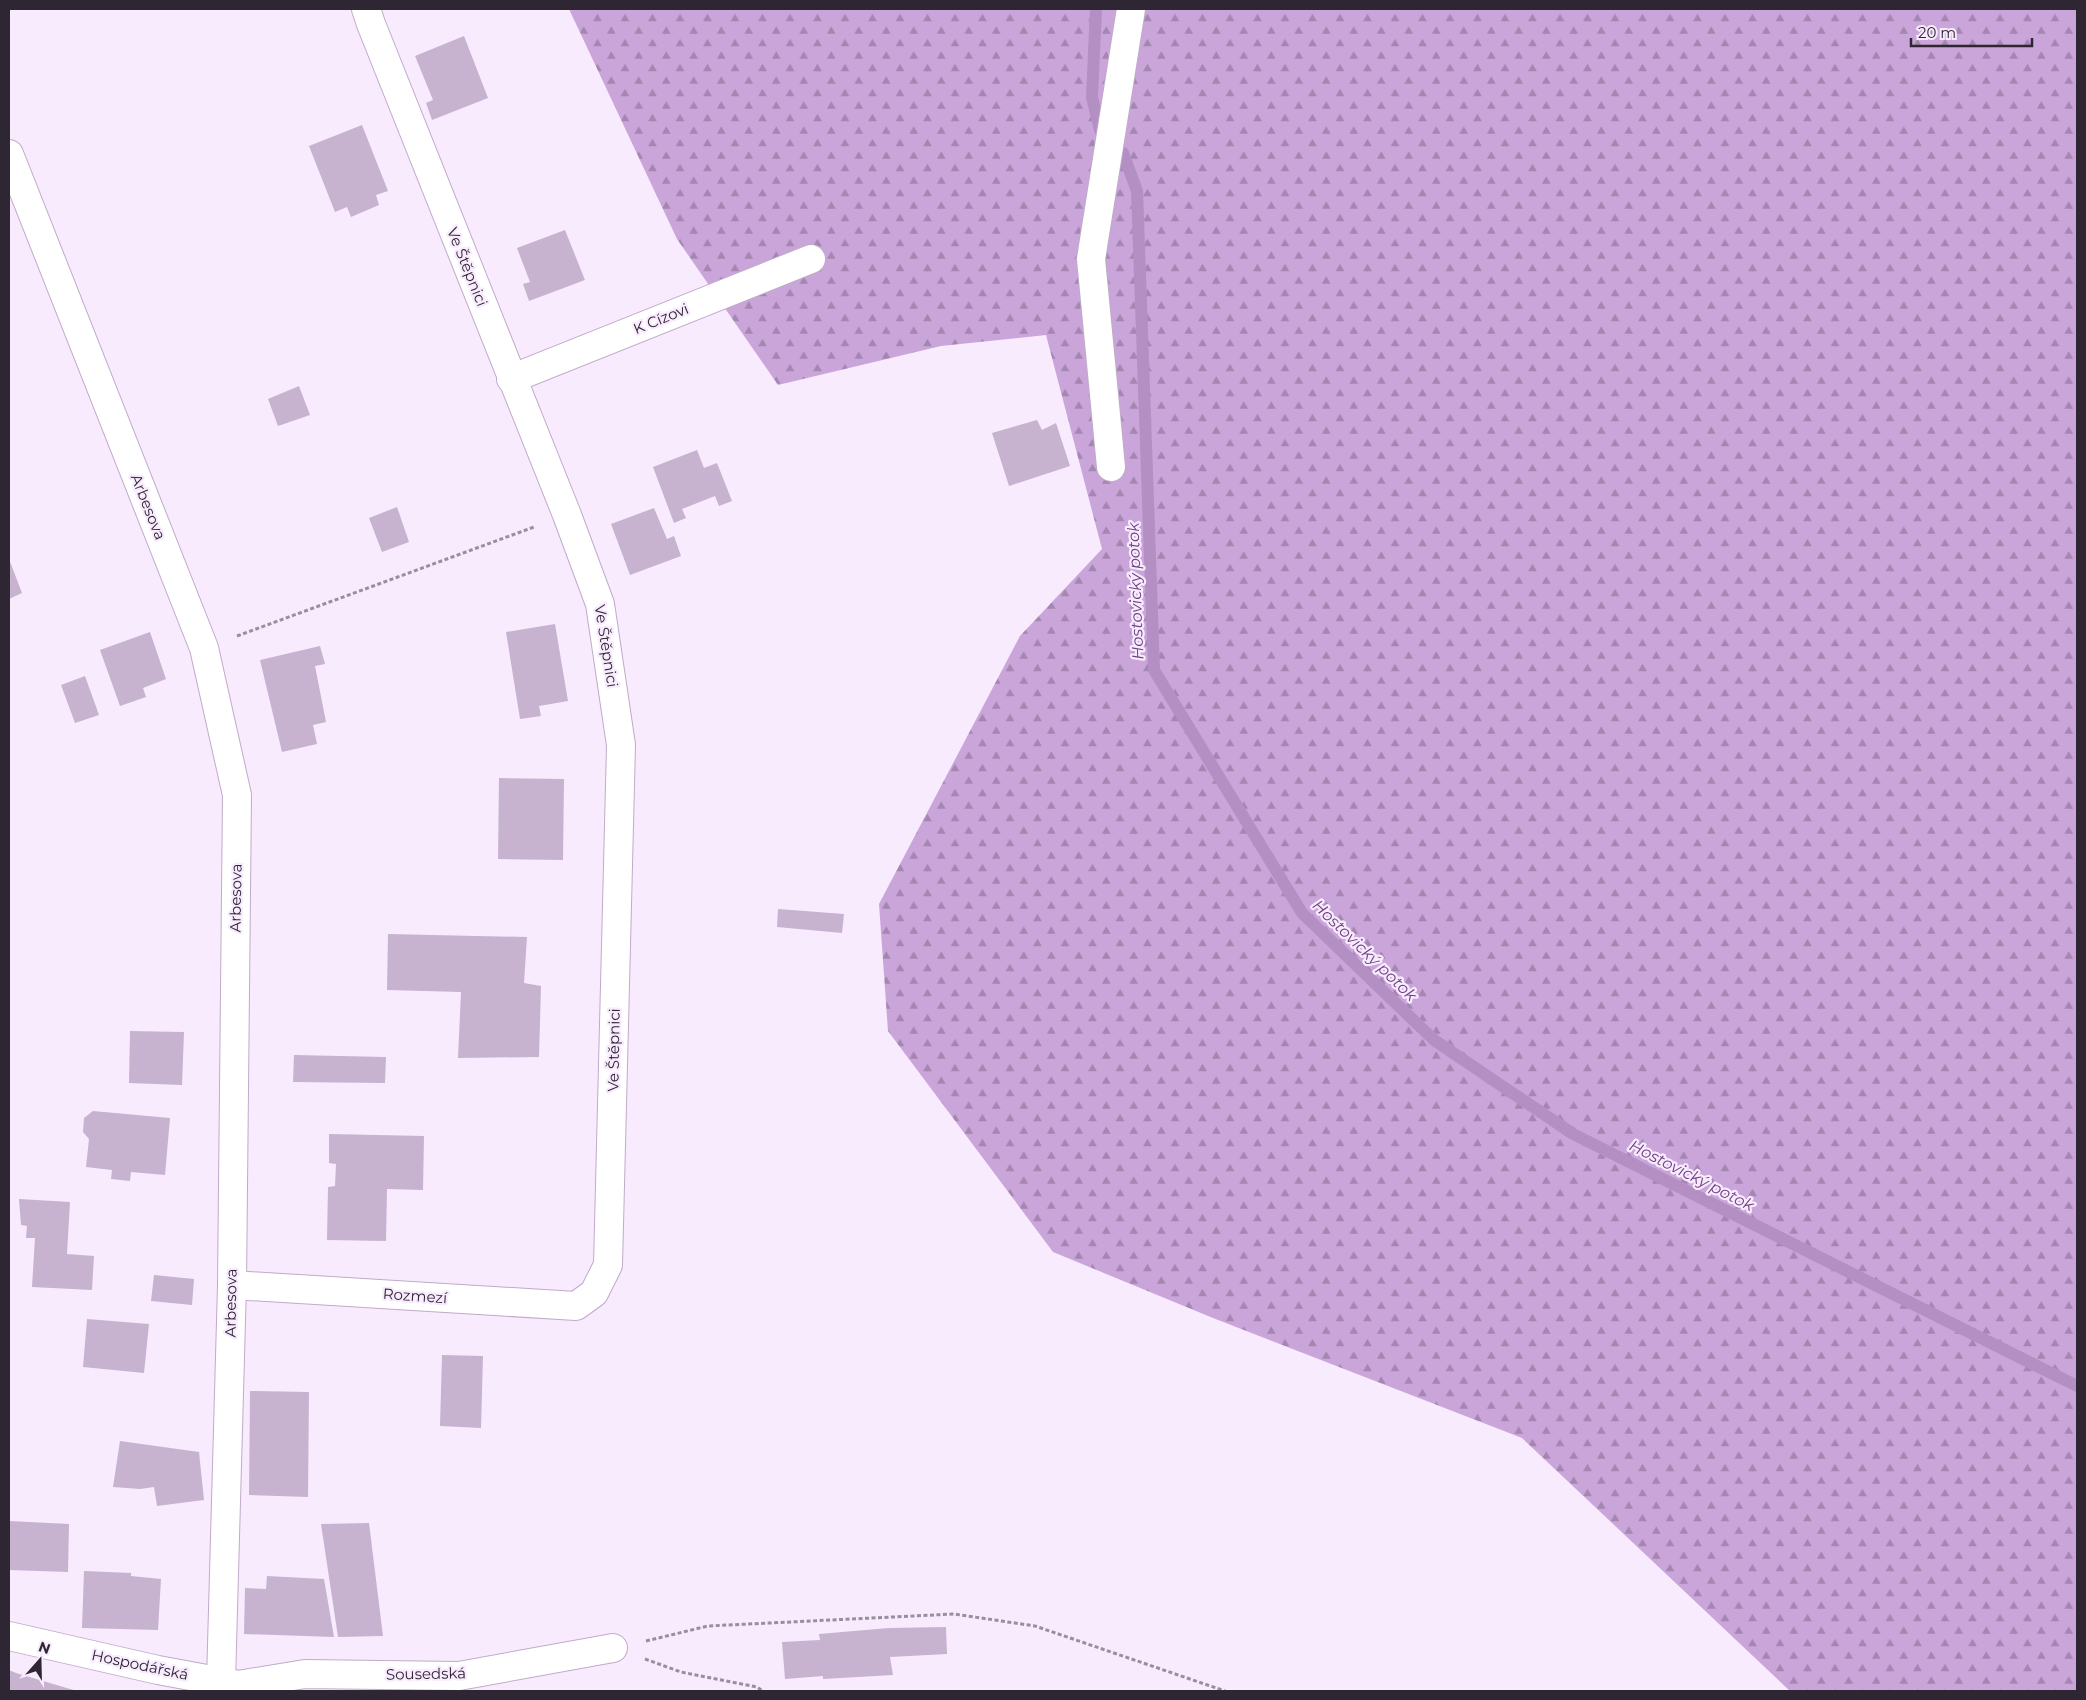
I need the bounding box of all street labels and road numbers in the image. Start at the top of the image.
street label: Ve Štěpnici [443,225,492,309]
street label: K Cízovi [630,299,691,338]
street label: Arbesova [127,471,170,542]
street label: Ve Štěpnici [591,603,622,689]
street label: Arbesova [225,863,246,933]
street label: Ve Štěpnici [603,1008,624,1092]
street label: Arbesova [220,1268,241,1338]
street label: Rozmezí [382,1284,449,1307]
street label: Hospodářská [90,1645,190,1684]
street label: Sousedská [386,1663,466,1684]

